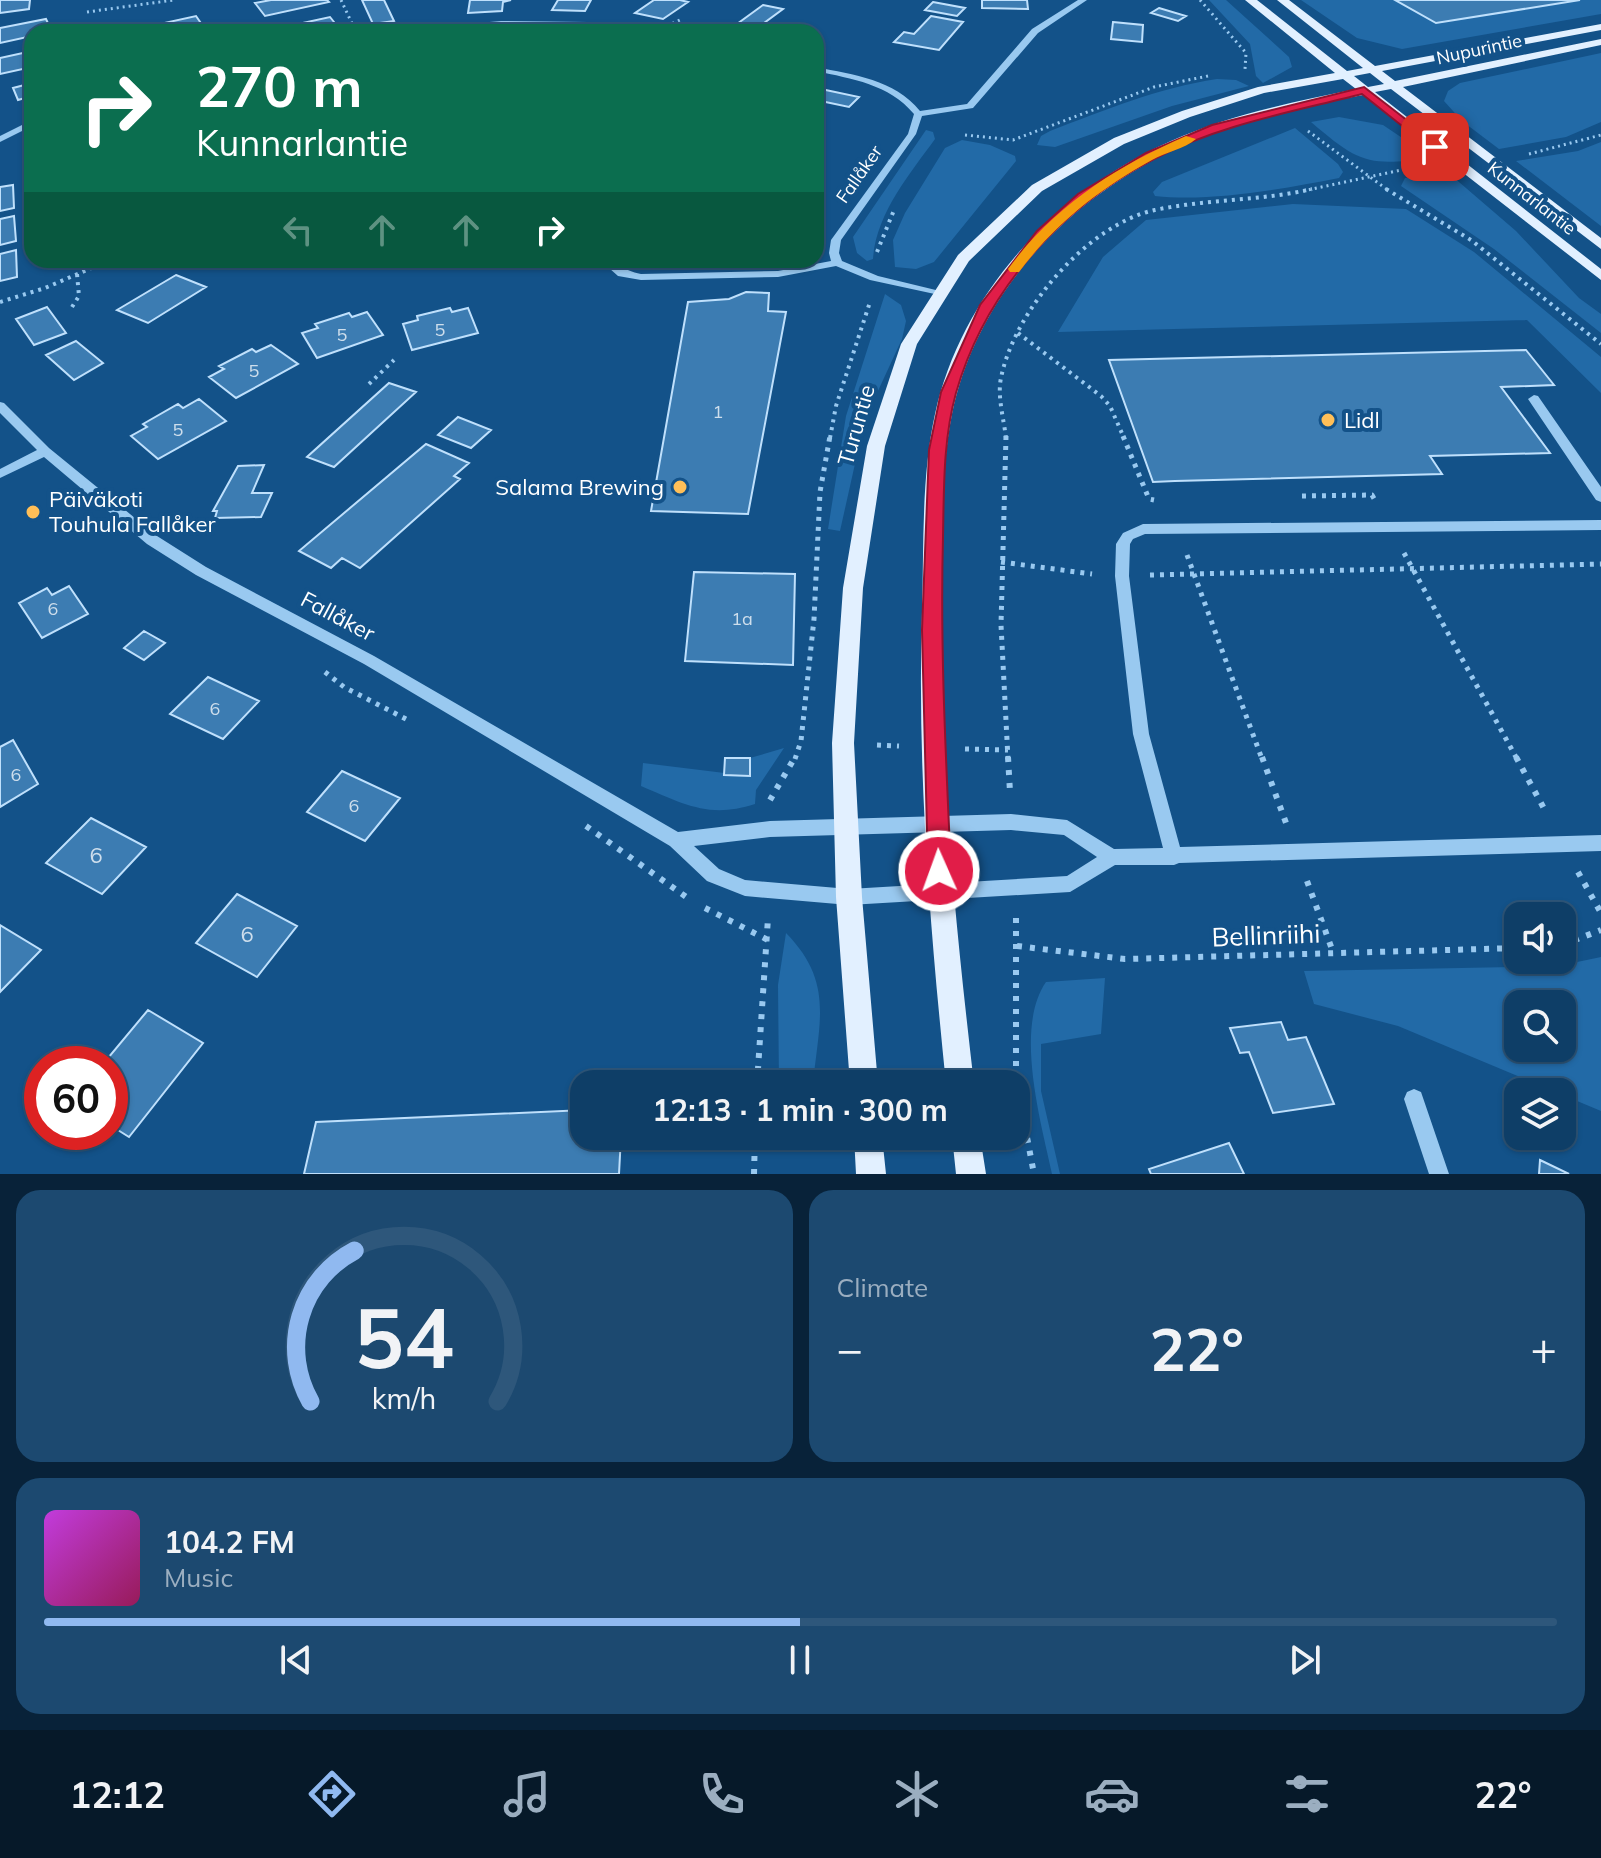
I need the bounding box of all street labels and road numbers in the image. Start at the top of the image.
street label: Nupurintie [1434,29,1524,69]
street label: Fallåker [831,140,887,207]
street label: Kunnarlantie [1483,156,1581,240]
street label: Turuntie [831,381,881,469]
street label: Fallåker [296,585,380,647]
street label: Bellinriihi [1211,917,1321,953]

